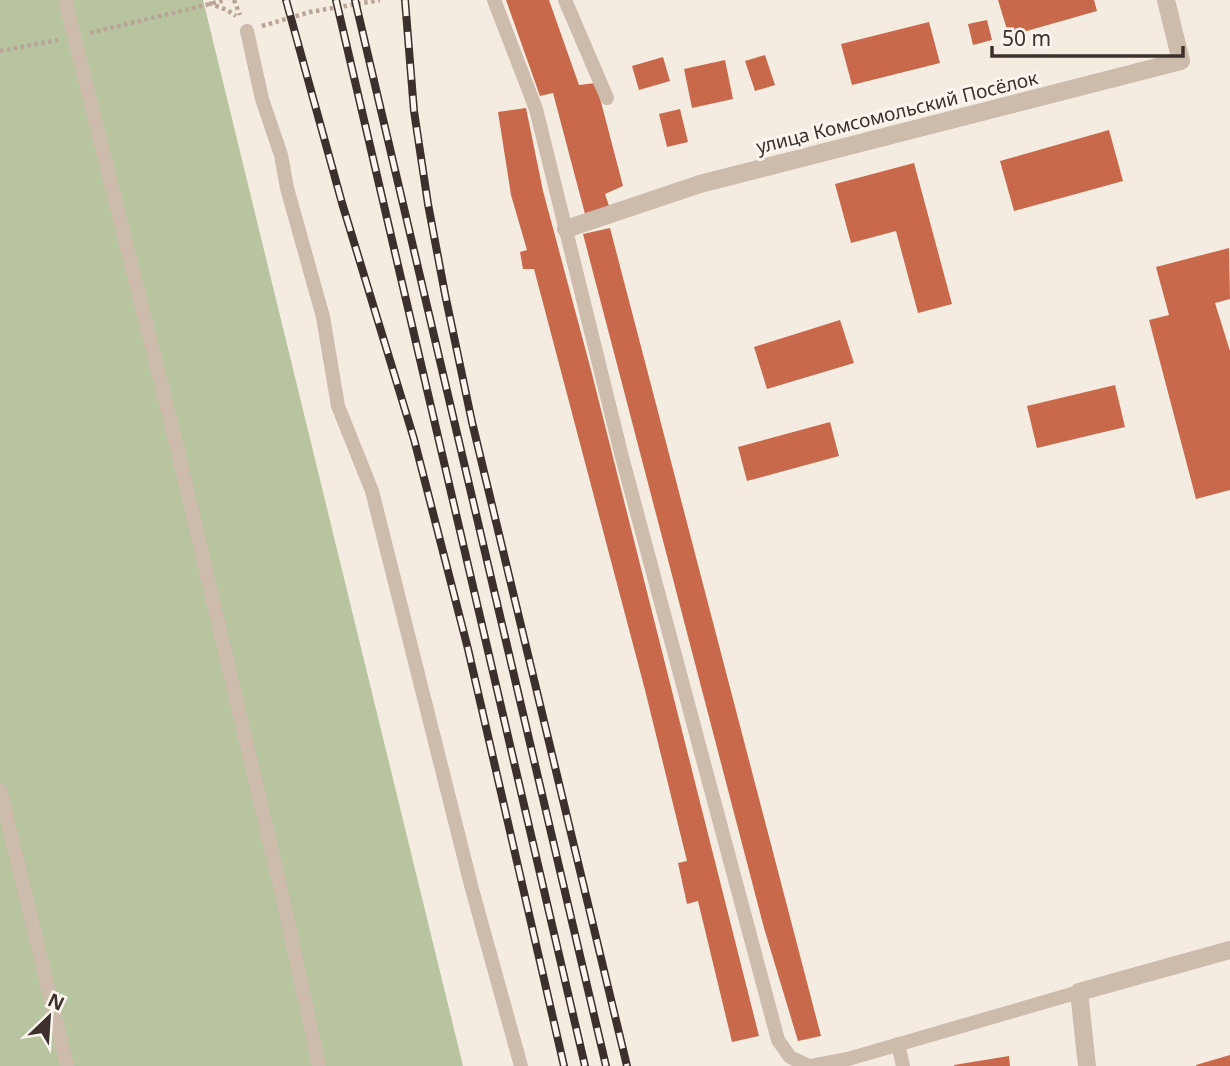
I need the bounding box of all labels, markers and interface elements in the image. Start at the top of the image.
scale bar [992,14,1183,58]
text: 50 m [1002,24,1051,52]
street label: улица Комсомольский Посёлок [753,64,1041,160]
north arrow [14,982,84,1052]
text: N [44,987,69,1017]

